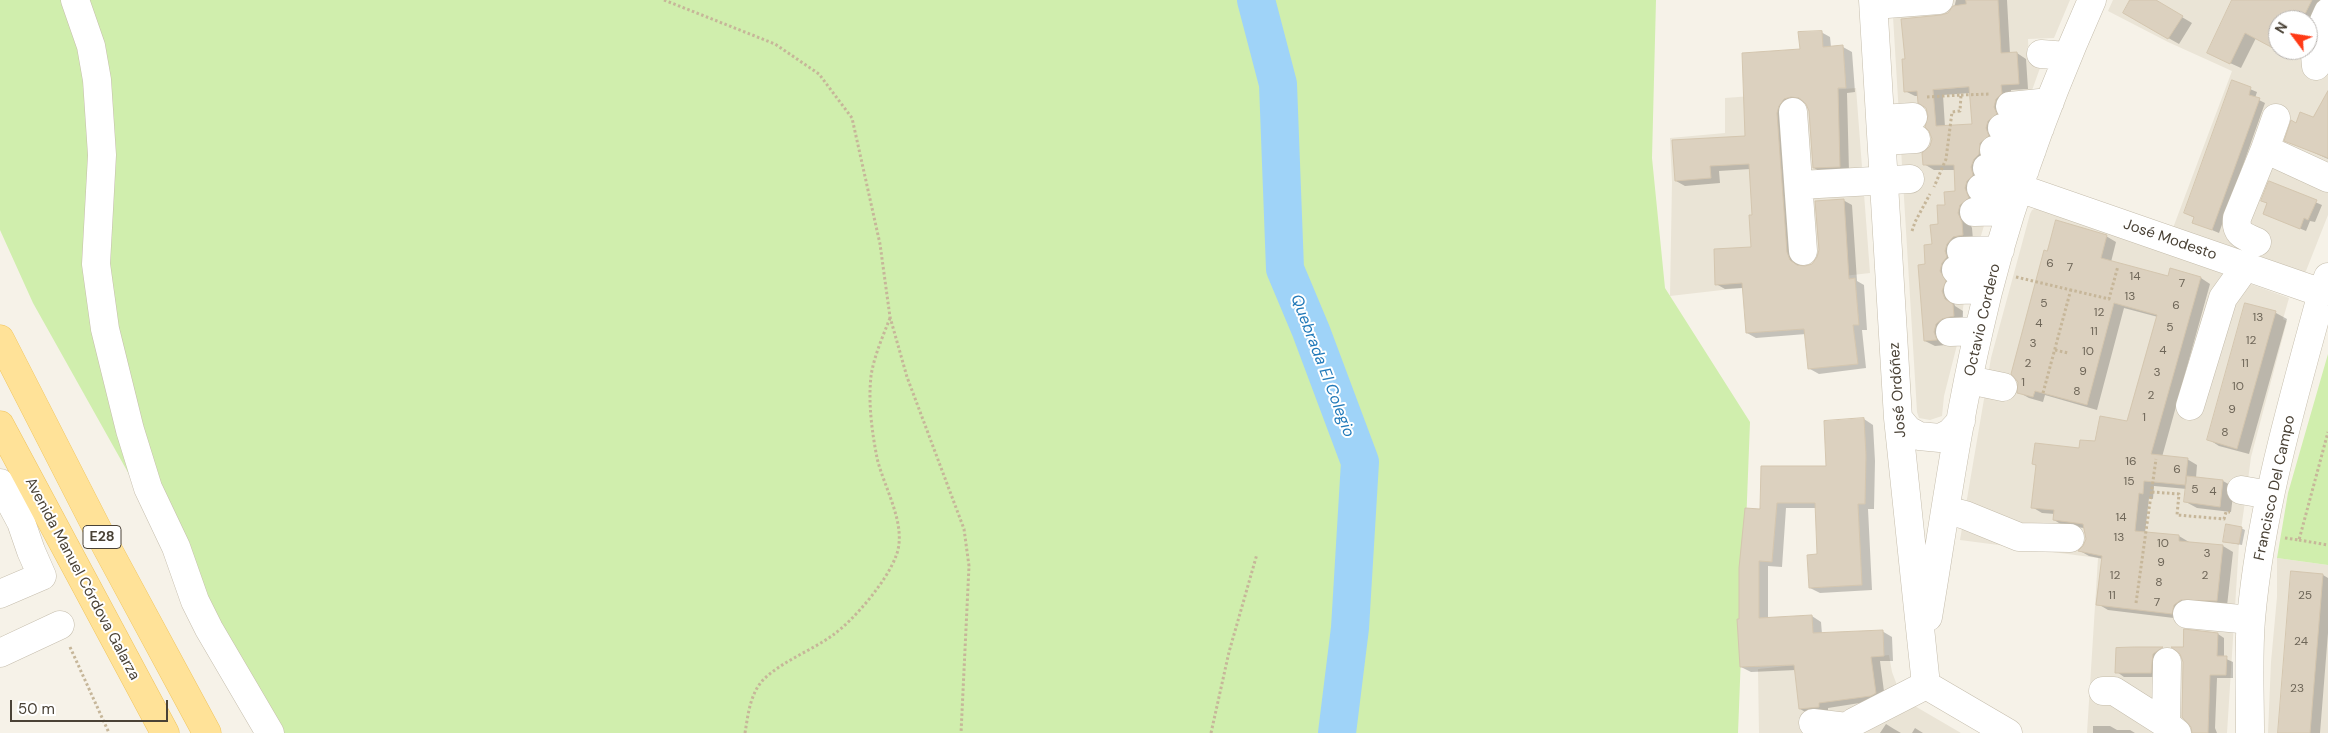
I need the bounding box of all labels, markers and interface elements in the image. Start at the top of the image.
north arrow [2268,10,2318,60]
text: N [2271,19,2291,37]
street label: José Modesto [2121,216,2219,264]
house number: 6 [2046,257,2054,271]
house number: 7 [2067,261,2073,275]
street label: Octavio Cordero [1961,262,2005,378]
house number: 14 [2129,270,2141,284]
house number: 7 [2179,277,2185,291]
house number: 13 [2125,290,2135,304]
water label: Quebrada El Colegio [1286,292,1358,440]
house number: 5 [2040,297,2048,311]
house number: 6 [2172,299,2180,313]
house number: 12 [2094,306,2104,320]
house number: 13 [2253,311,2263,325]
house number: 4 [2035,317,2043,331]
house number: 5 [2166,321,2174,335]
house number: 11 [2090,325,2098,339]
house number: 12 [2246,334,2256,348]
house number: 3 [2029,337,2037,351]
street label: José Ordóñez [1886,342,1910,438]
house number: 4 [2159,344,2167,358]
house number: 10 [2082,345,2094,359]
house number: 2 [2025,357,2031,371]
house number: 11 [2241,357,2249,371]
house number: 9 [2079,365,2087,379]
house number: 3 [2153,366,2161,380]
house number: 1 [2021,376,2025,390]
house number: 10 [2232,380,2244,394]
house number: 8 [2073,385,2081,399]
house number: 2 [2148,389,2154,403]
house number: 9 [2228,403,2236,417]
house number: 1 [2142,411,2146,425]
street label: Francisco Del Campo [2251,414,2299,562]
house number: 8 [2221,426,2229,440]
house number: 16 [2125,455,2137,469]
house number: 6 [2173,463,2181,477]
street label: Avenida Manuel Córdova Galarza [21,475,143,683]
house number: 15 [2123,475,2135,489]
house number: 5 [2191,483,2199,497]
house number: 4 [2209,485,2217,499]
house number: 14 [2115,511,2127,525]
road number: E28 [83,526,121,548]
house number: 13 [2114,531,2124,545]
house number: 10 [2157,537,2169,551]
house number: 3 [2203,547,2211,561]
house number: 9 [2157,556,2165,570]
house number: 12 [2110,569,2120,583]
house number: 2 [2202,569,2208,583]
house number: 8 [2155,576,2163,590]
house number: 11 [2108,589,2116,603]
house number: 25 [2298,589,2312,603]
house number: 7 [2154,596,2160,610]
house number: 24 [2294,635,2308,649]
house number: 23 [2290,682,2304,696]
scale bar [12,690,170,722]
text: 50 m [18,699,55,719]

